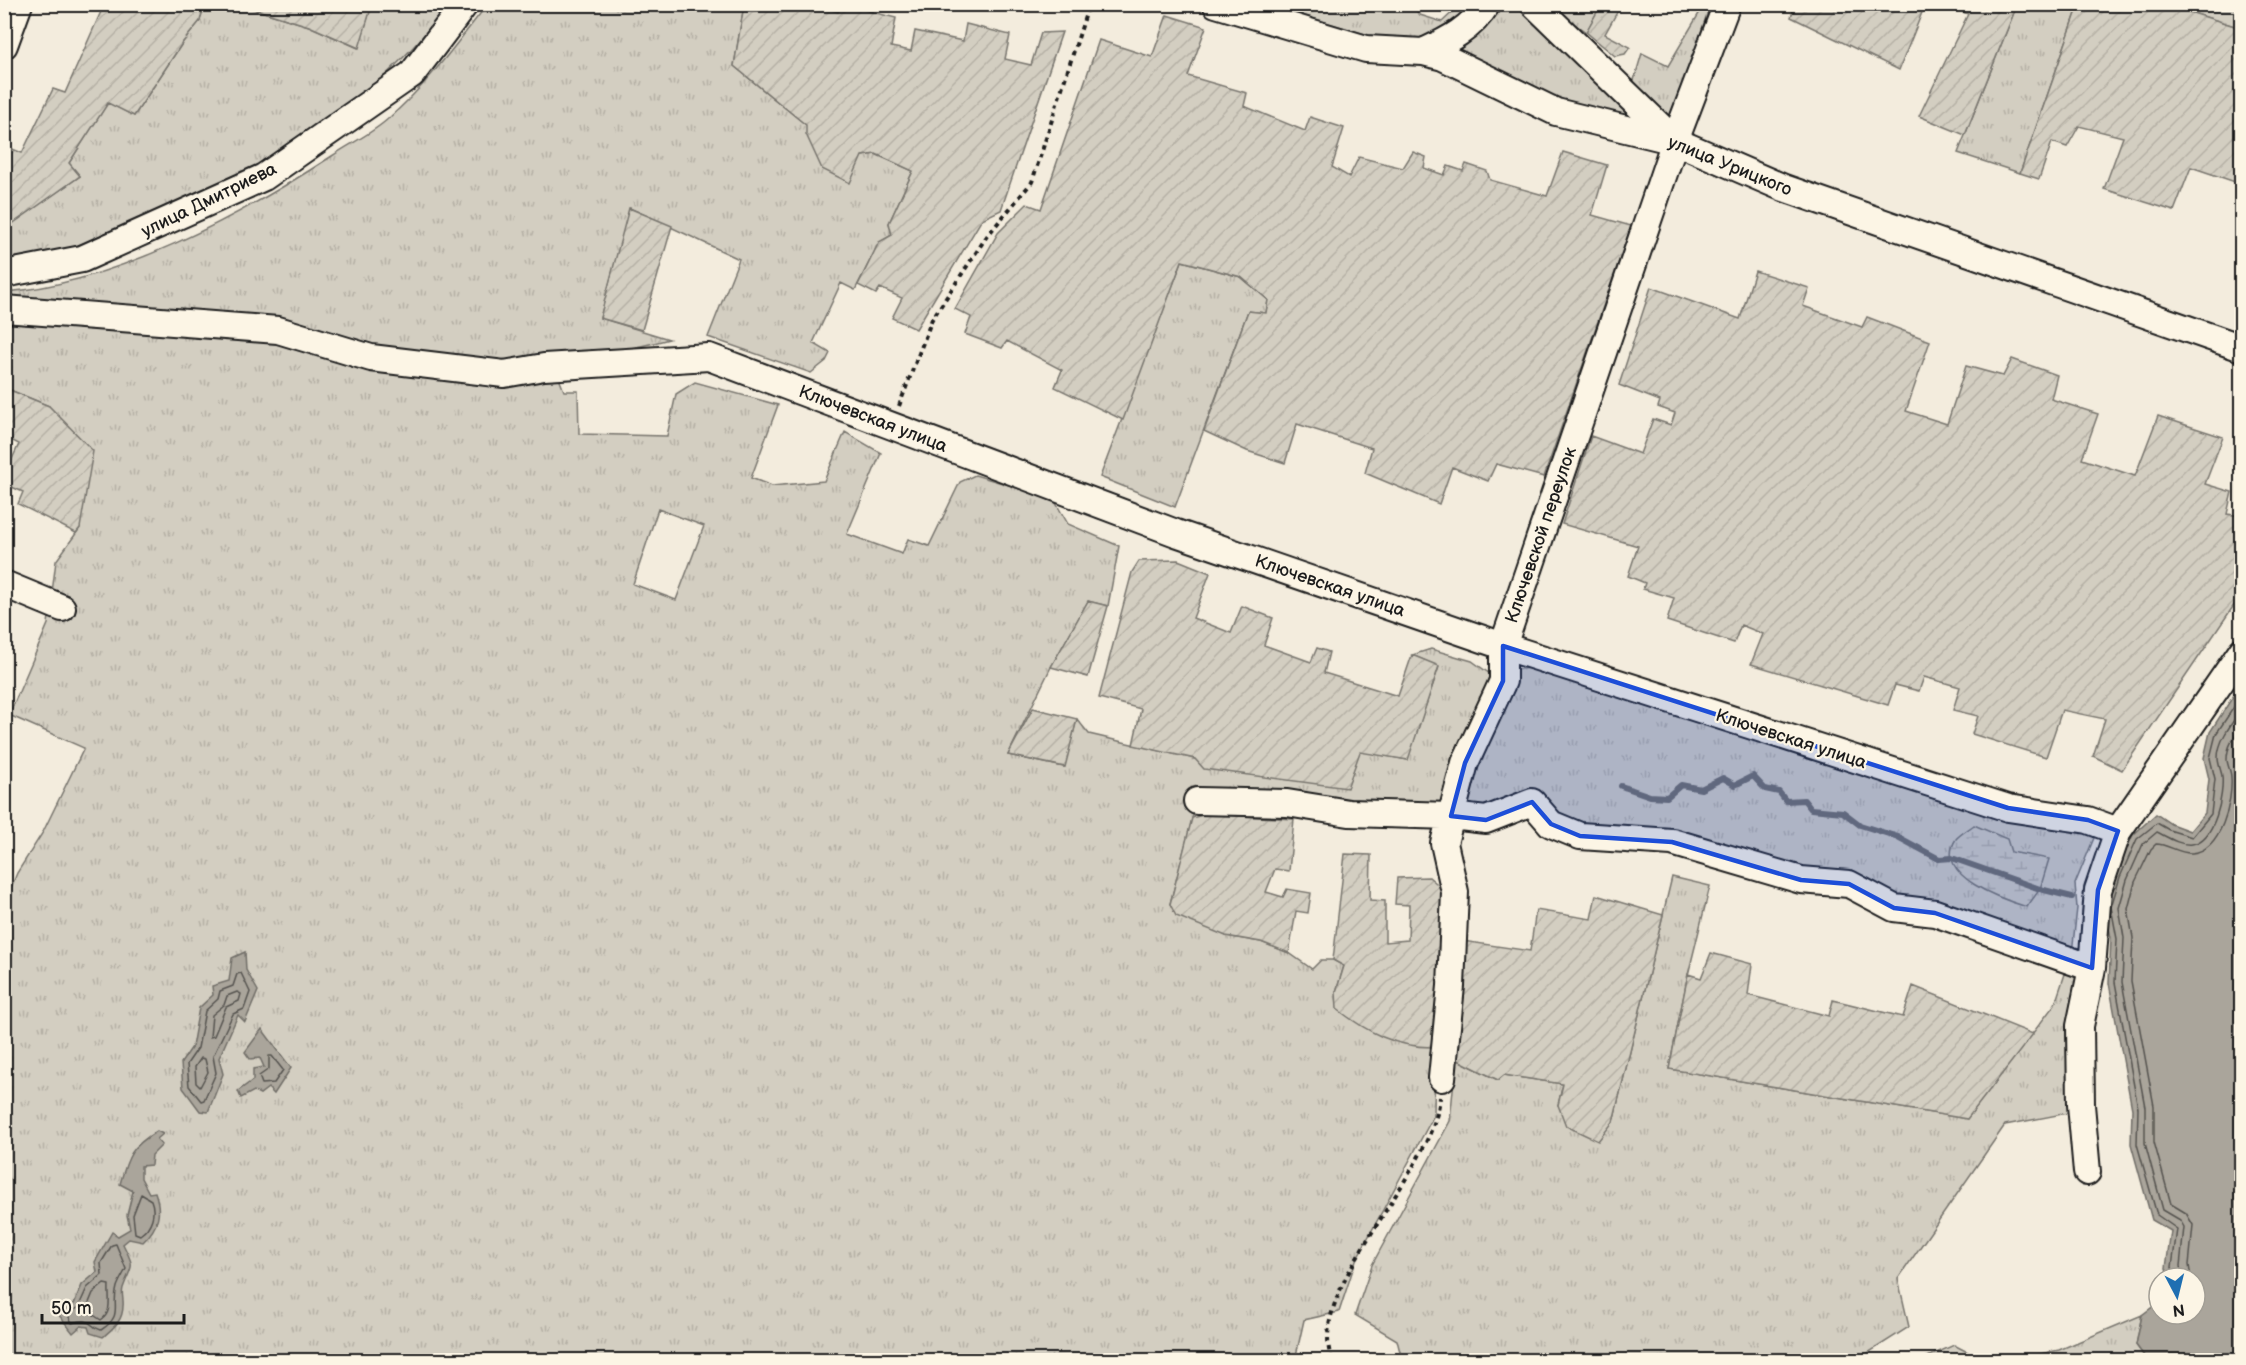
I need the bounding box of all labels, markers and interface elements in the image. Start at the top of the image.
street label: улица Урицкого [1665,132,1795,200]
street label: улица Дмитриева [138,158,280,242]
street label: Ключевская улица [796,381,951,457]
street label: Ключевской переулок [1501,444,1581,626]
street label: Ключевская улица [1252,550,1408,622]
street label: Ключевская улица [1713,705,1869,773]
north arrow [2147,1266,2207,1326]
scale bar [42,1287,184,1325]
text: 50 m [51,1298,92,1319]
text: N [2172,1299,2186,1320]

